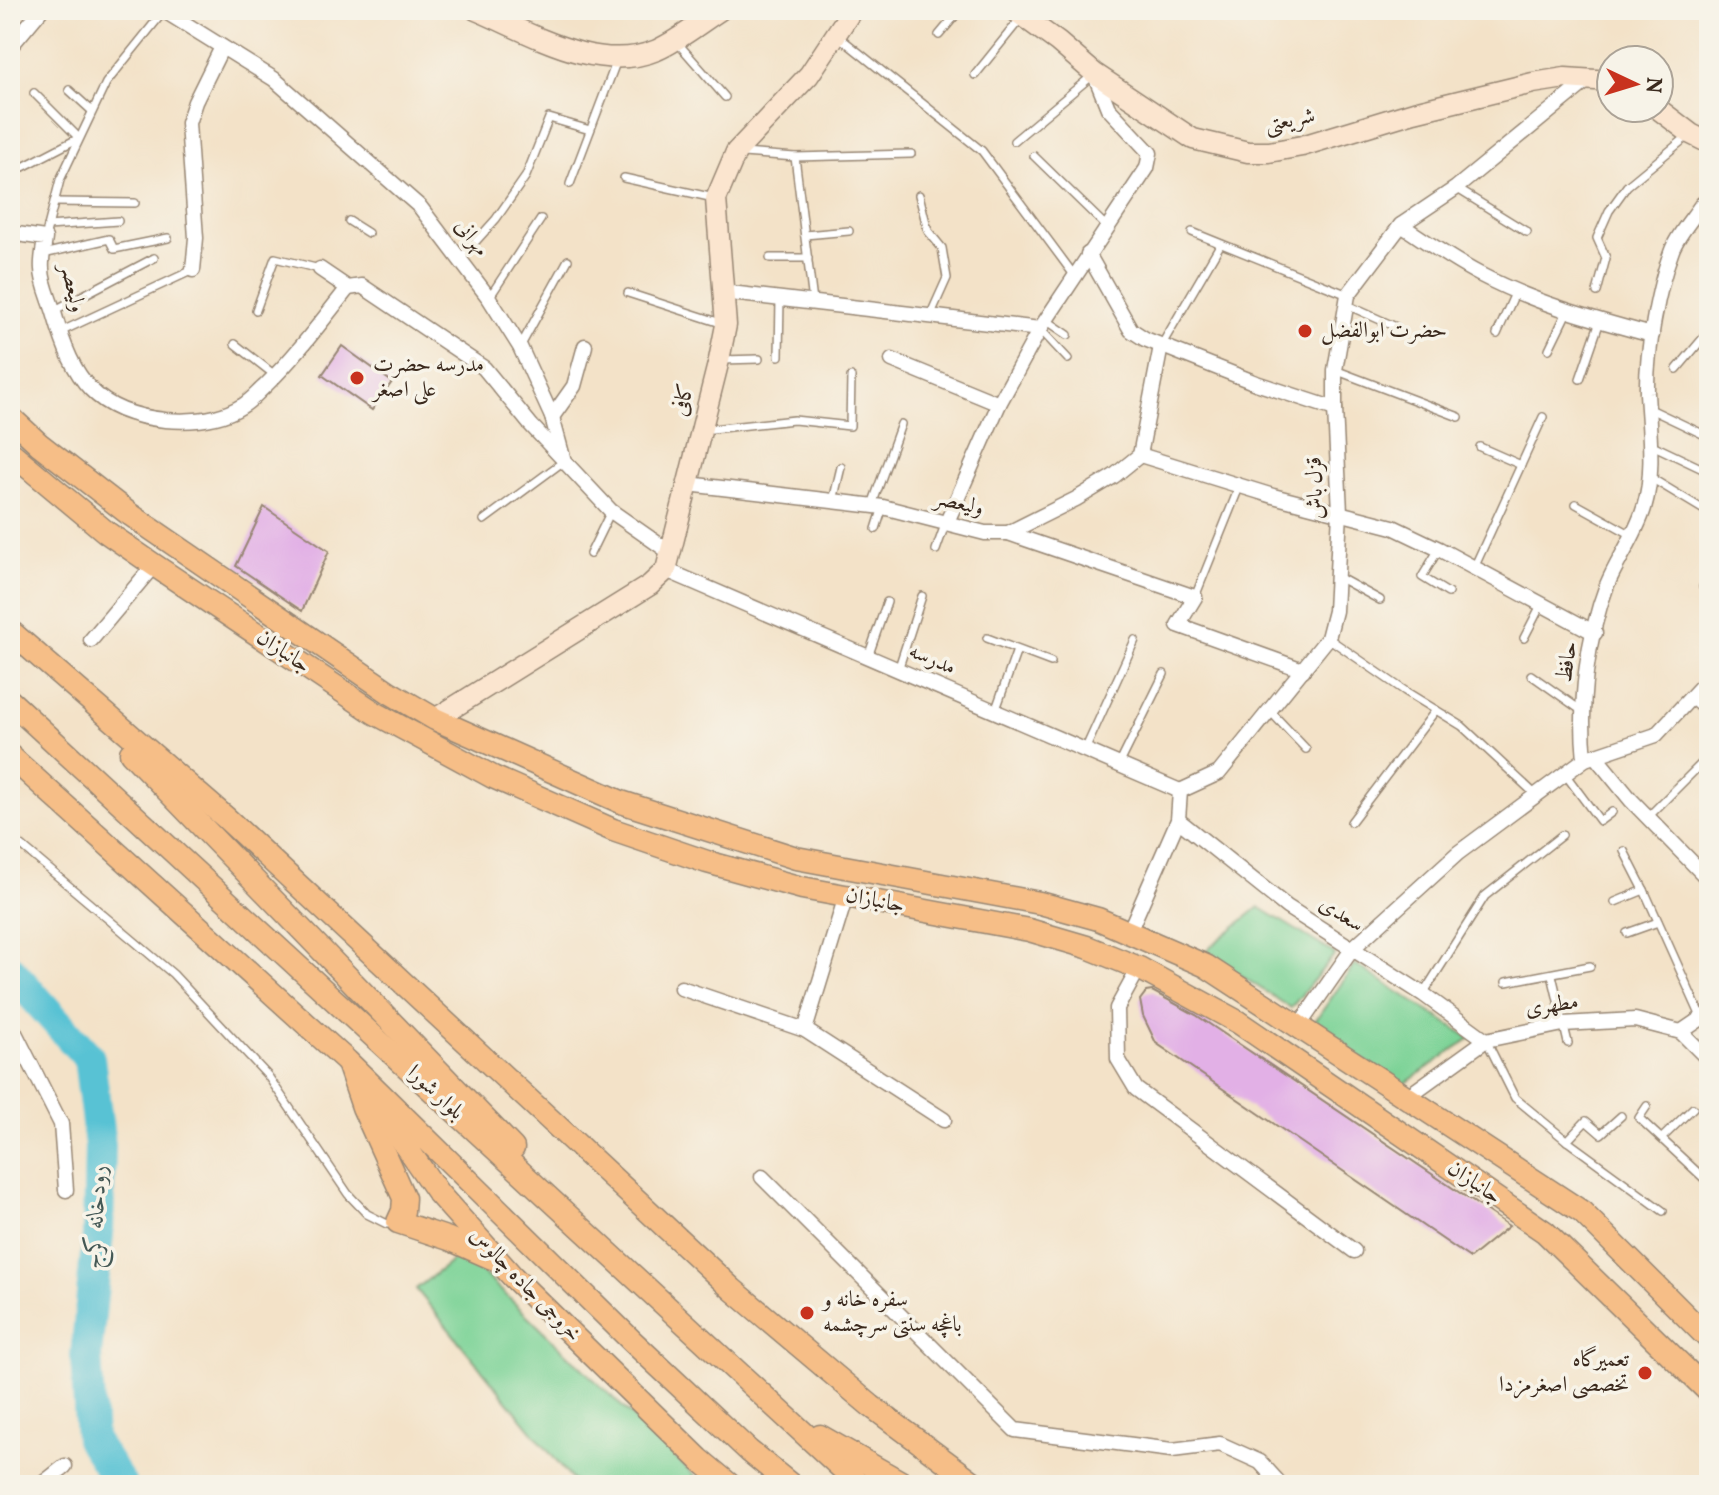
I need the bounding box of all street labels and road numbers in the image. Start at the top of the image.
street label: شریعتی [1262,101,1318,141]
street label: مهرانی [447,213,495,263]
street label: ولیعصر [51,258,93,316]
street label: کافی [665,380,703,420]
street label: قزل باش [1299,456,1333,520]
street label: ولیعصر [929,483,987,525]
street label: جانبازان [250,623,316,681]
street label: مدرسه [904,636,960,684]
street label: حافظ [1550,639,1586,685]
street label: جانبازان [843,880,907,922]
street label: سعدی [1313,889,1369,941]
street label: مطهری [1523,987,1581,1025]
street label: بلوار شورا [399,1058,471,1128]
street label: جانبازان [1441,1154,1507,1212]
street label: خروجی جاده چالوس [462,1221,588,1349]

